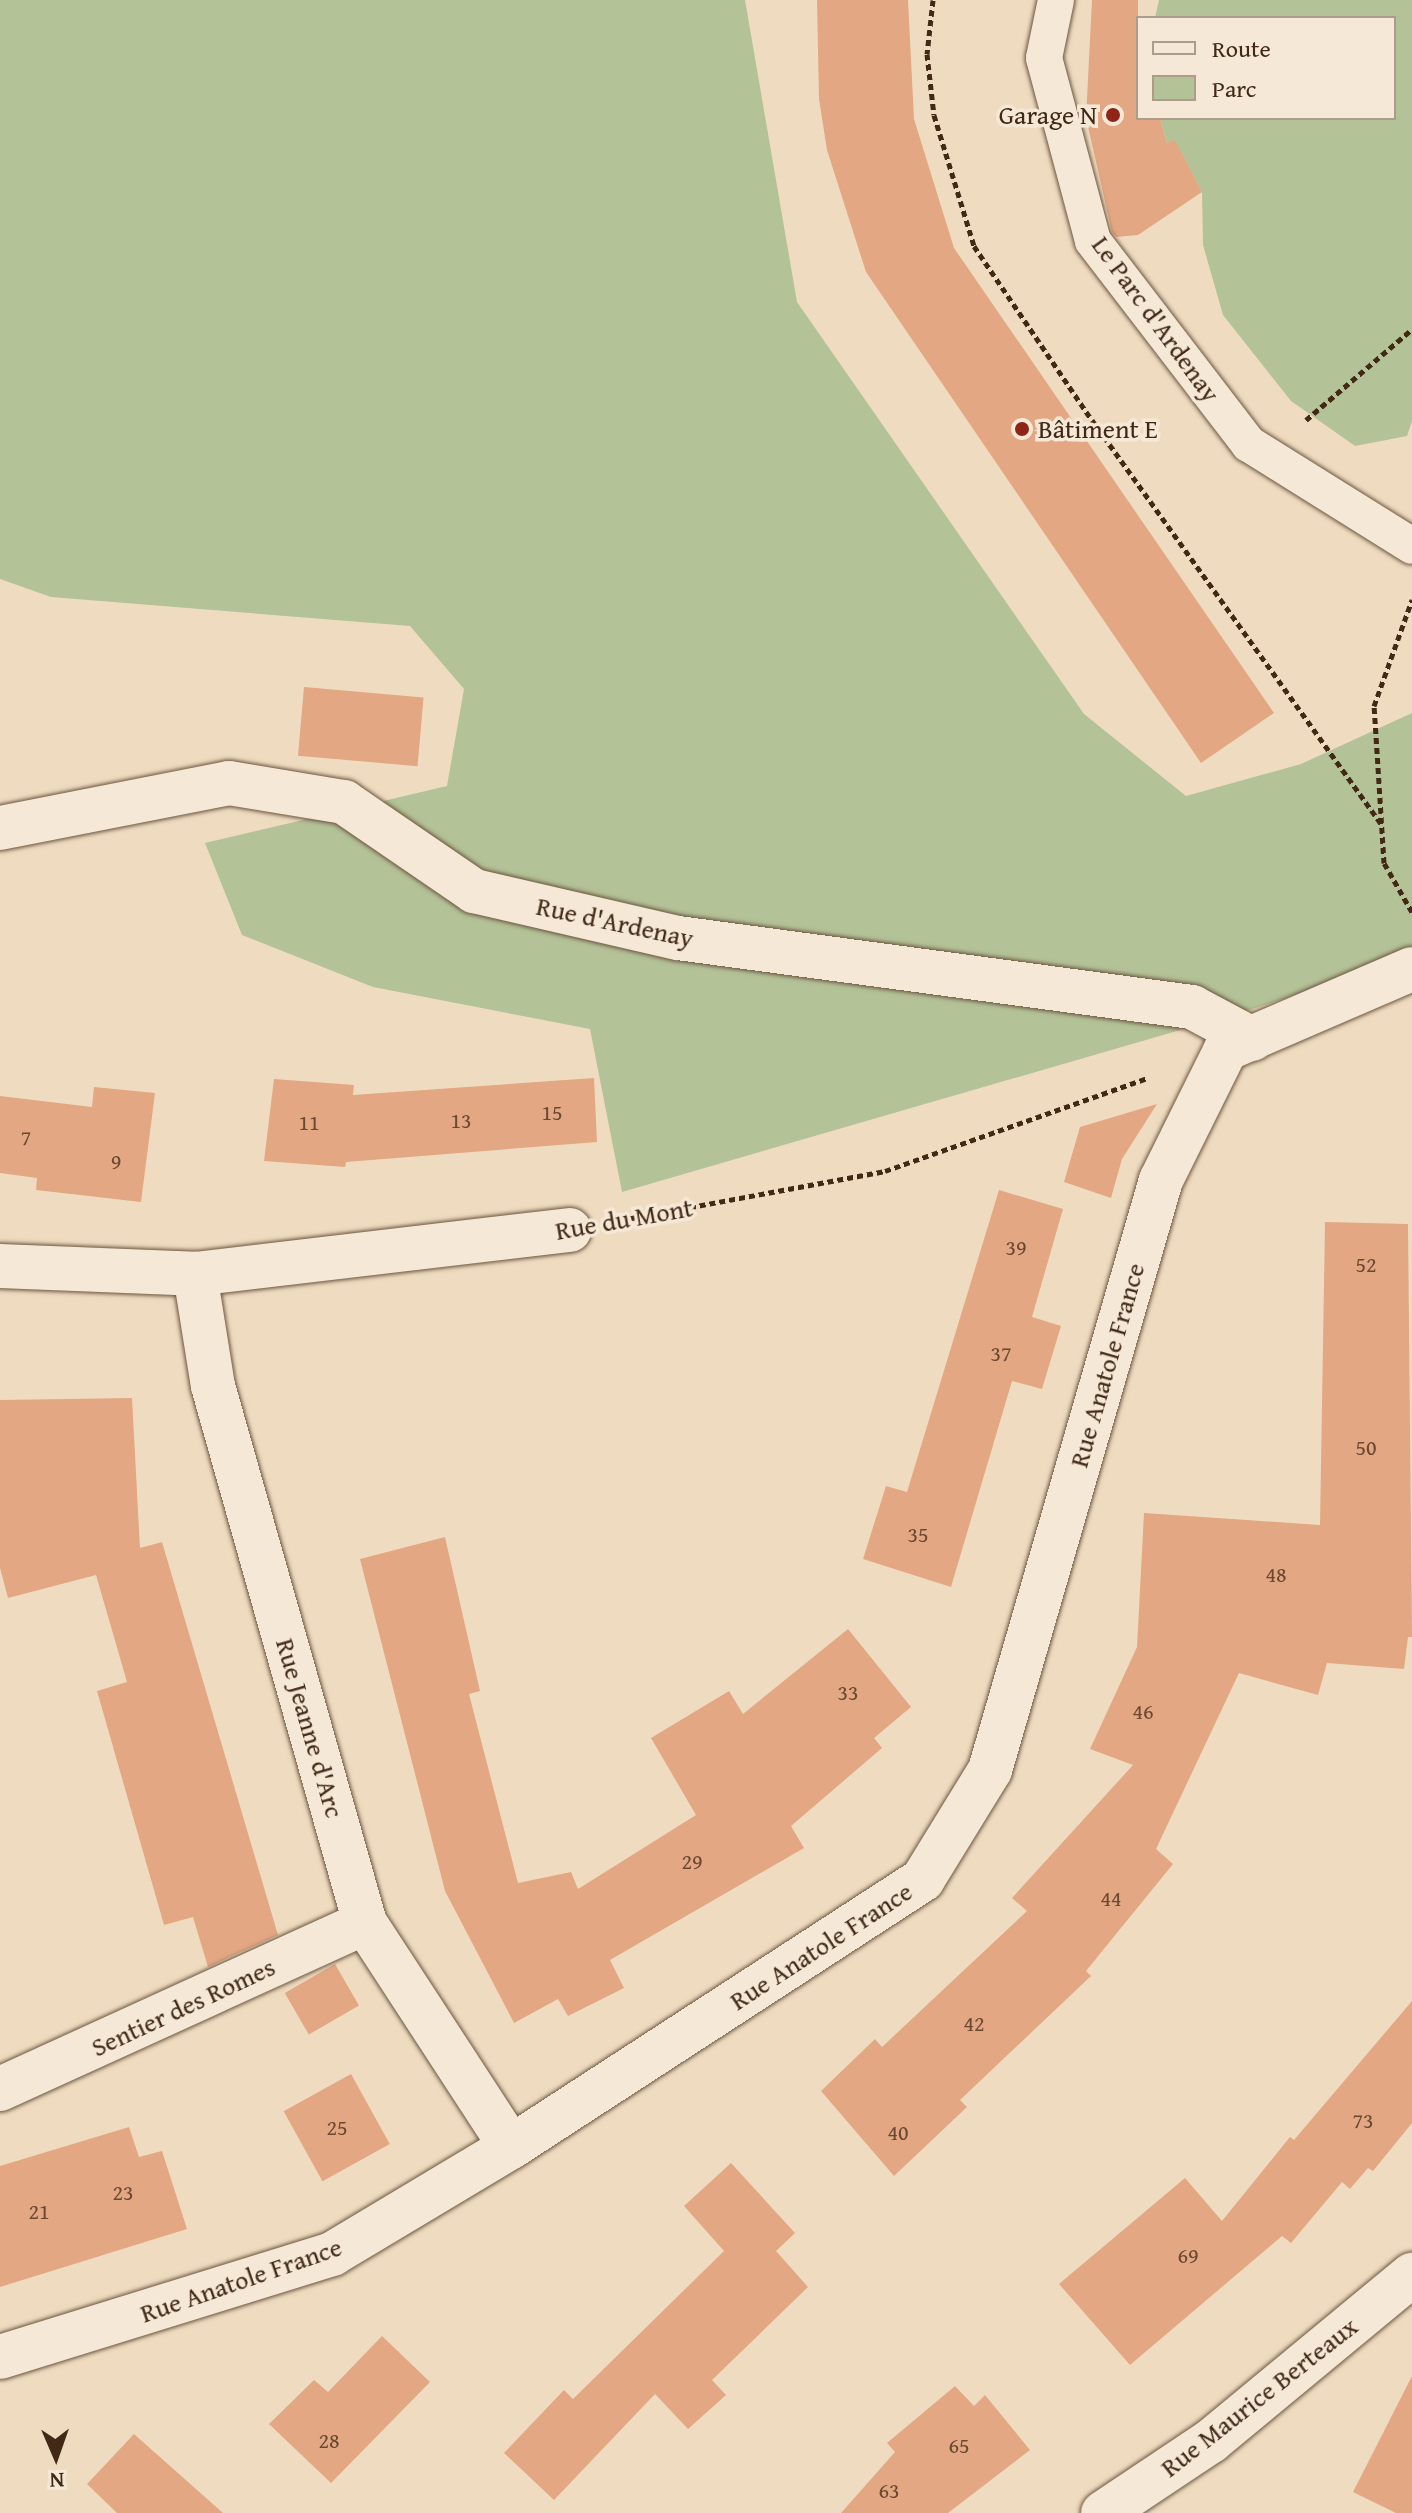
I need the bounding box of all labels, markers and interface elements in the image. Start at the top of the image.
legend [1136,16,1396,120]
text: Route [1212,31,1271,66]
text: Parc [1212,71,1256,106]
place label: Garage N [999,99,1097,131]
marker: Garage N [1104,106,1122,124]
street label: Le Parc d'Ardenay [1085,230,1227,408]
place label: Bâtiment E [1038,413,1158,445]
marker: Bâtiment E [1013,420,1031,438]
street label: Rue d'Ardenay [534,890,696,954]
house number: 15 [541,1100,563,1126]
house number: 13 [450,1108,472,1134]
house number: 11 [298,1110,320,1136]
house number: 7 [21,1125,31,1151]
house number: 9 [111,1149,121,1175]
street label: Rue du Mont [553,1192,695,1246]
house number: 39 [1005,1235,1027,1261]
house number: 52 [1355,1252,1377,1278]
street label: Rue Anatole France [1063,1259,1151,1471]
house number: 37 [990,1341,1012,1367]
house number: 50 [1355,1435,1377,1461]
house number: 35 [907,1522,929,1548]
house number: 48 [1265,1562,1287,1588]
street label: Rue Jeanne d'Arc [270,1635,350,1821]
house number: 33 [837,1680,859,1706]
house number: 46 [1132,1699,1154,1725]
house number: 29 [681,1849,703,1875]
street label: Rue Anatole France [724,1875,918,2017]
house number: 44 [1100,1886,1122,1912]
street label: Sentier des Romes [86,1951,280,2063]
house number: 42 [963,2011,985,2037]
house number: 73 [1352,2108,1374,2134]
house number: 25 [326,2115,348,2141]
house number: 40 [887,2120,909,2146]
house number: 23 [112,2180,134,2206]
house number: 21 [28,2199,50,2225]
street label: Rue Anatole France [136,2231,346,2329]
house number: 69 [1177,2243,1199,2269]
street label: Rue Maurice Berteaux [1155,2311,1363,2483]
north arrow [16,2417,96,2497]
house number: 28 [318,2428,340,2454]
house number: 65 [948,2433,970,2459]
text: N [49,2465,65,2497]
house number: 63 [878,2478,900,2504]

